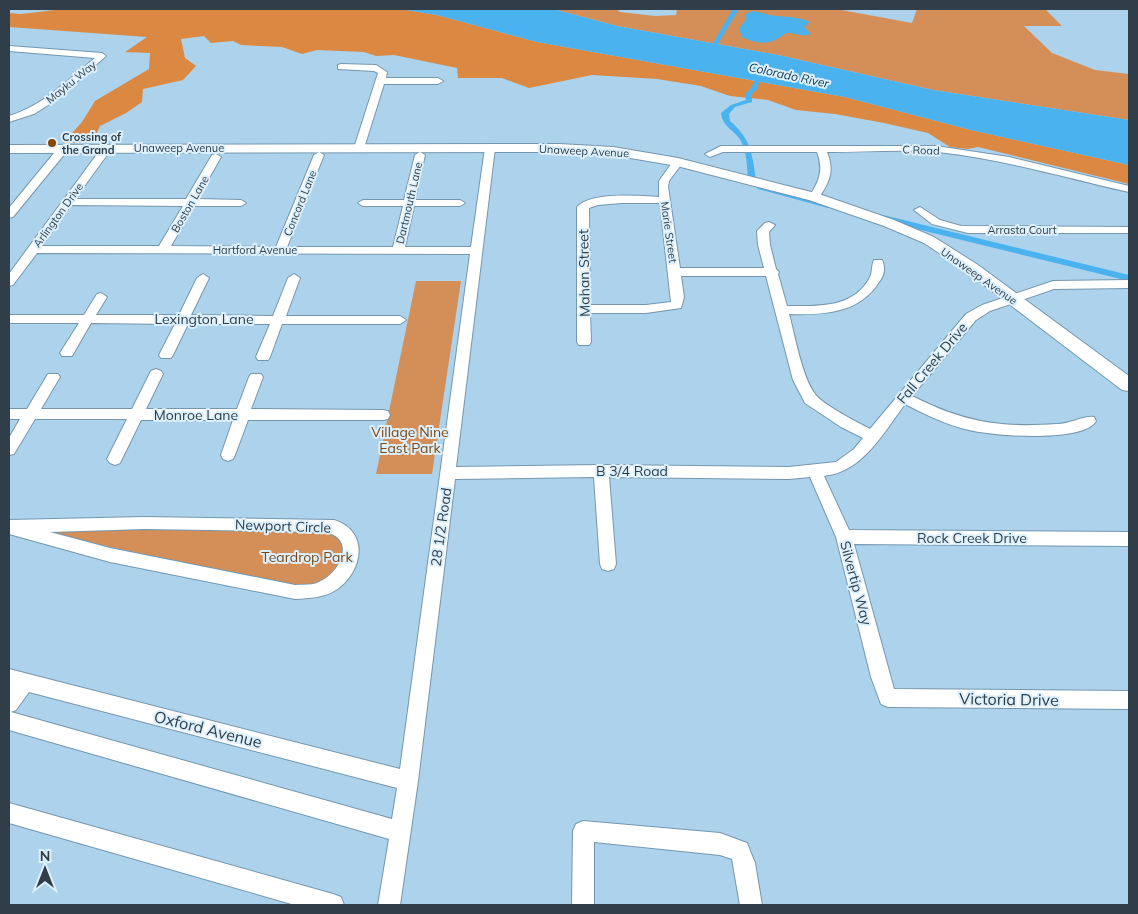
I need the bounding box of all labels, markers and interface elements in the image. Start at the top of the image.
street label: Mayku Way [43,57,99,107]
water label: Colorado River [748,59,831,91]
place label: Crossing of the Grand [62,130,122,157]
marker: Crossing of the Grand [46,137,58,149]
street label: Unaweep Avenue [134,141,224,155]
street label: Unaweep Avenue [539,142,629,160]
street label: C Road [902,142,940,158]
street label: Dartmouth Lane [393,161,425,245]
street label: Concord Lane [280,168,320,238]
street label: Boston Lane [168,173,212,235]
street label: Arlington Drive [30,180,86,250]
street label: Marie Street [658,200,680,264]
street label: Arrasta Court [987,223,1057,237]
street label: Mahan Street [574,229,594,317]
street label: Hartford Avenue [213,243,297,257]
street label: Unaweep Avenue [938,244,1020,308]
street label: Lexington Lane [154,310,254,328]
street label: Fall Creek Drive [893,319,971,407]
street label: Monroe Lane [154,406,238,424]
park label: Village Nine East Park [371,423,449,457]
street label: B 3/4 Road [596,462,668,480]
street label: 28 1/2 Road [427,487,455,567]
street label: Newport Circle [235,515,331,537]
street label: Rock Creek Drive [917,529,1027,547]
street label: Silvertip Way [836,539,876,628]
park label: Teardrop Park [261,548,353,566]
street label: Victoria Drive [959,688,1059,710]
street label: Oxford Avenue [152,706,264,752]
north arrow [20,844,70,894]
text: N [40,847,50,865]

